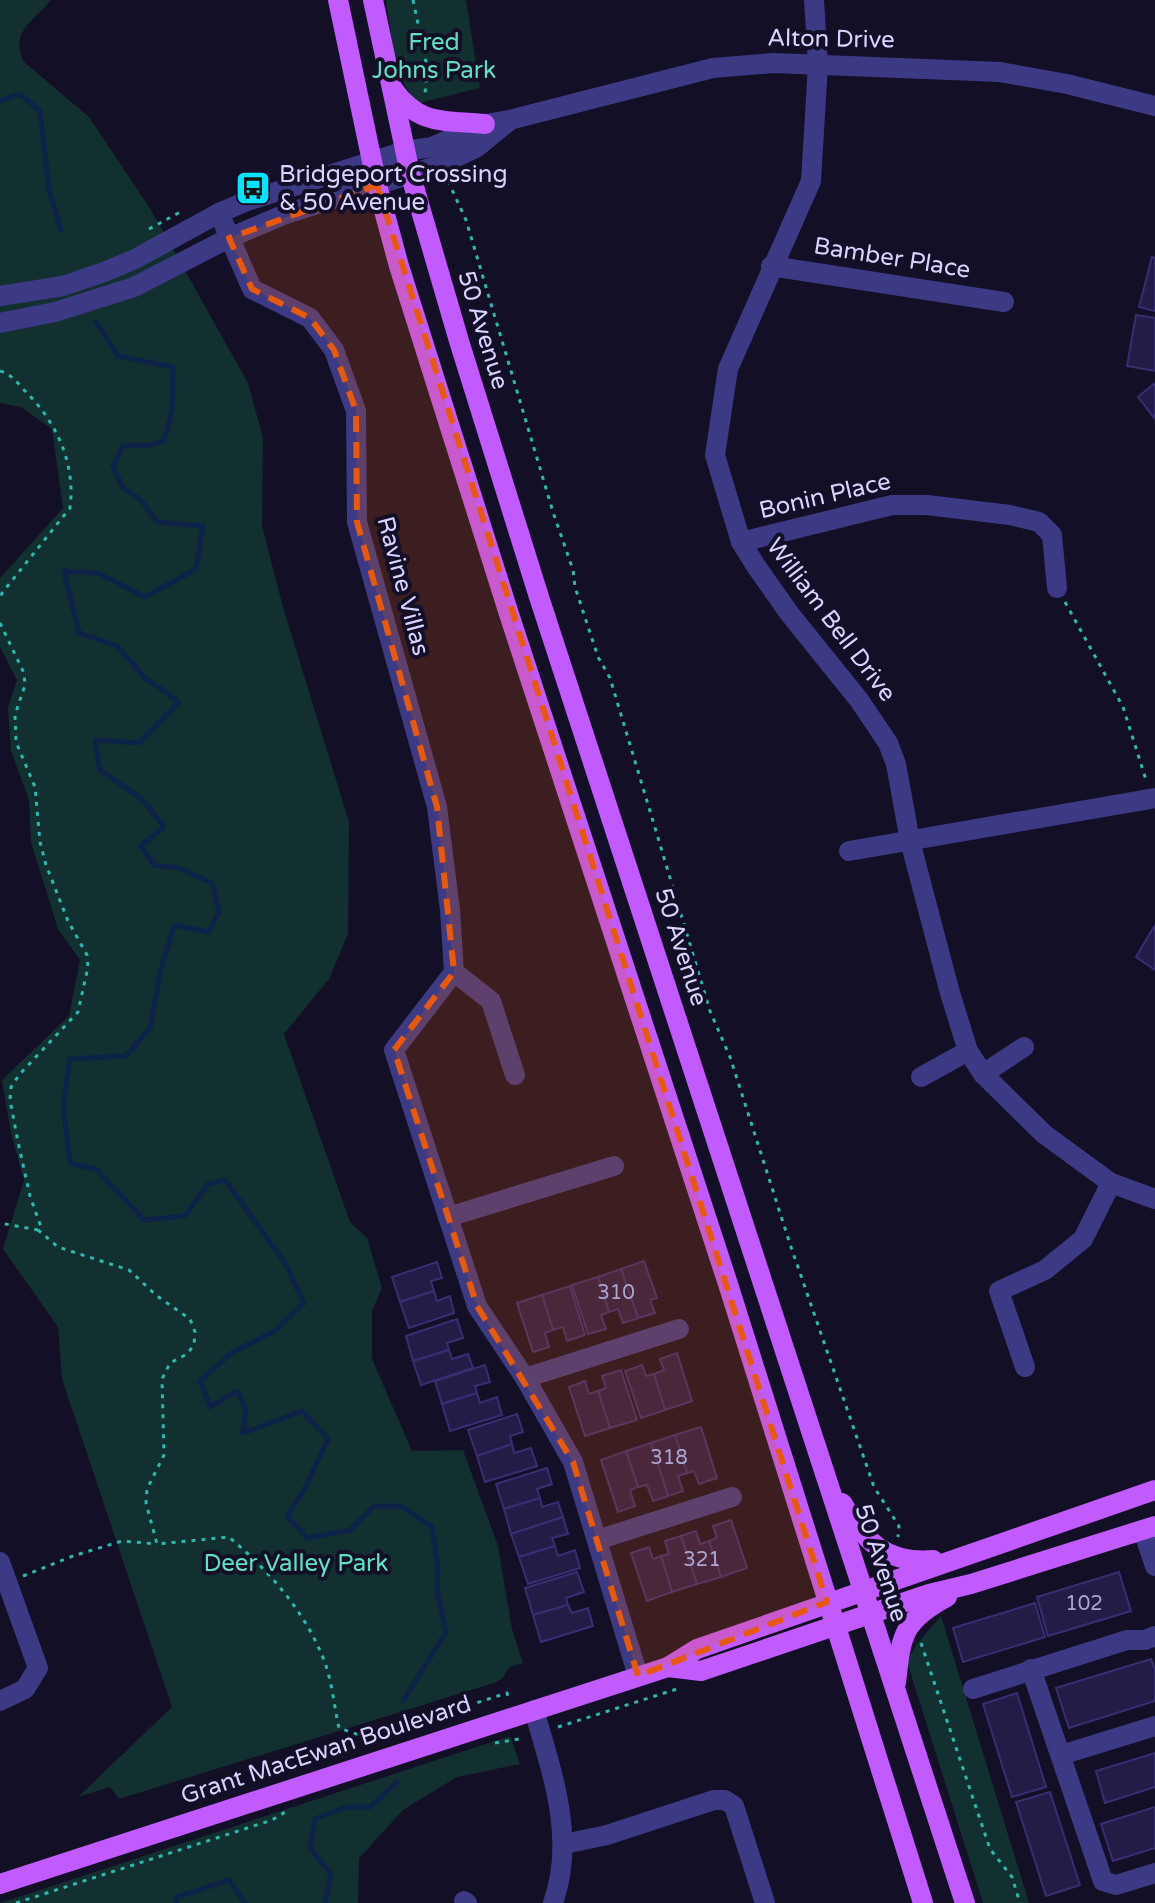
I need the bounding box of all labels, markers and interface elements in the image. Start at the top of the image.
street label: Alton Drive [767,23,895,55]
park label: Fred Johns Park [372,28,496,85]
place label: Bridgeport Crossing & 50 Avenue [279,160,508,217]
bus stop icon: Bridgeport Crossing & 50 Avenue [234,169,272,207]
street label: Bamber Place [812,231,972,285]
street label: 50 Avenue [451,267,515,393]
street label: Bonin Place [756,467,894,525]
street label: Ravine Villas [371,513,435,659]
street label: William Bell Drive [760,533,902,707]
street label: 50 Avenue [648,884,714,1010]
house number: 310 [597,1281,635,1305]
house number: 318 [650,1446,688,1470]
street label: 50 Avenue [848,1500,914,1626]
house number: 321 [683,1548,721,1572]
park label: Deer Valley Park [204,1549,388,1578]
house number: 102 [1065,1592,1103,1616]
street label: Grant MacEwan Boulevard [177,1689,475,1811]

